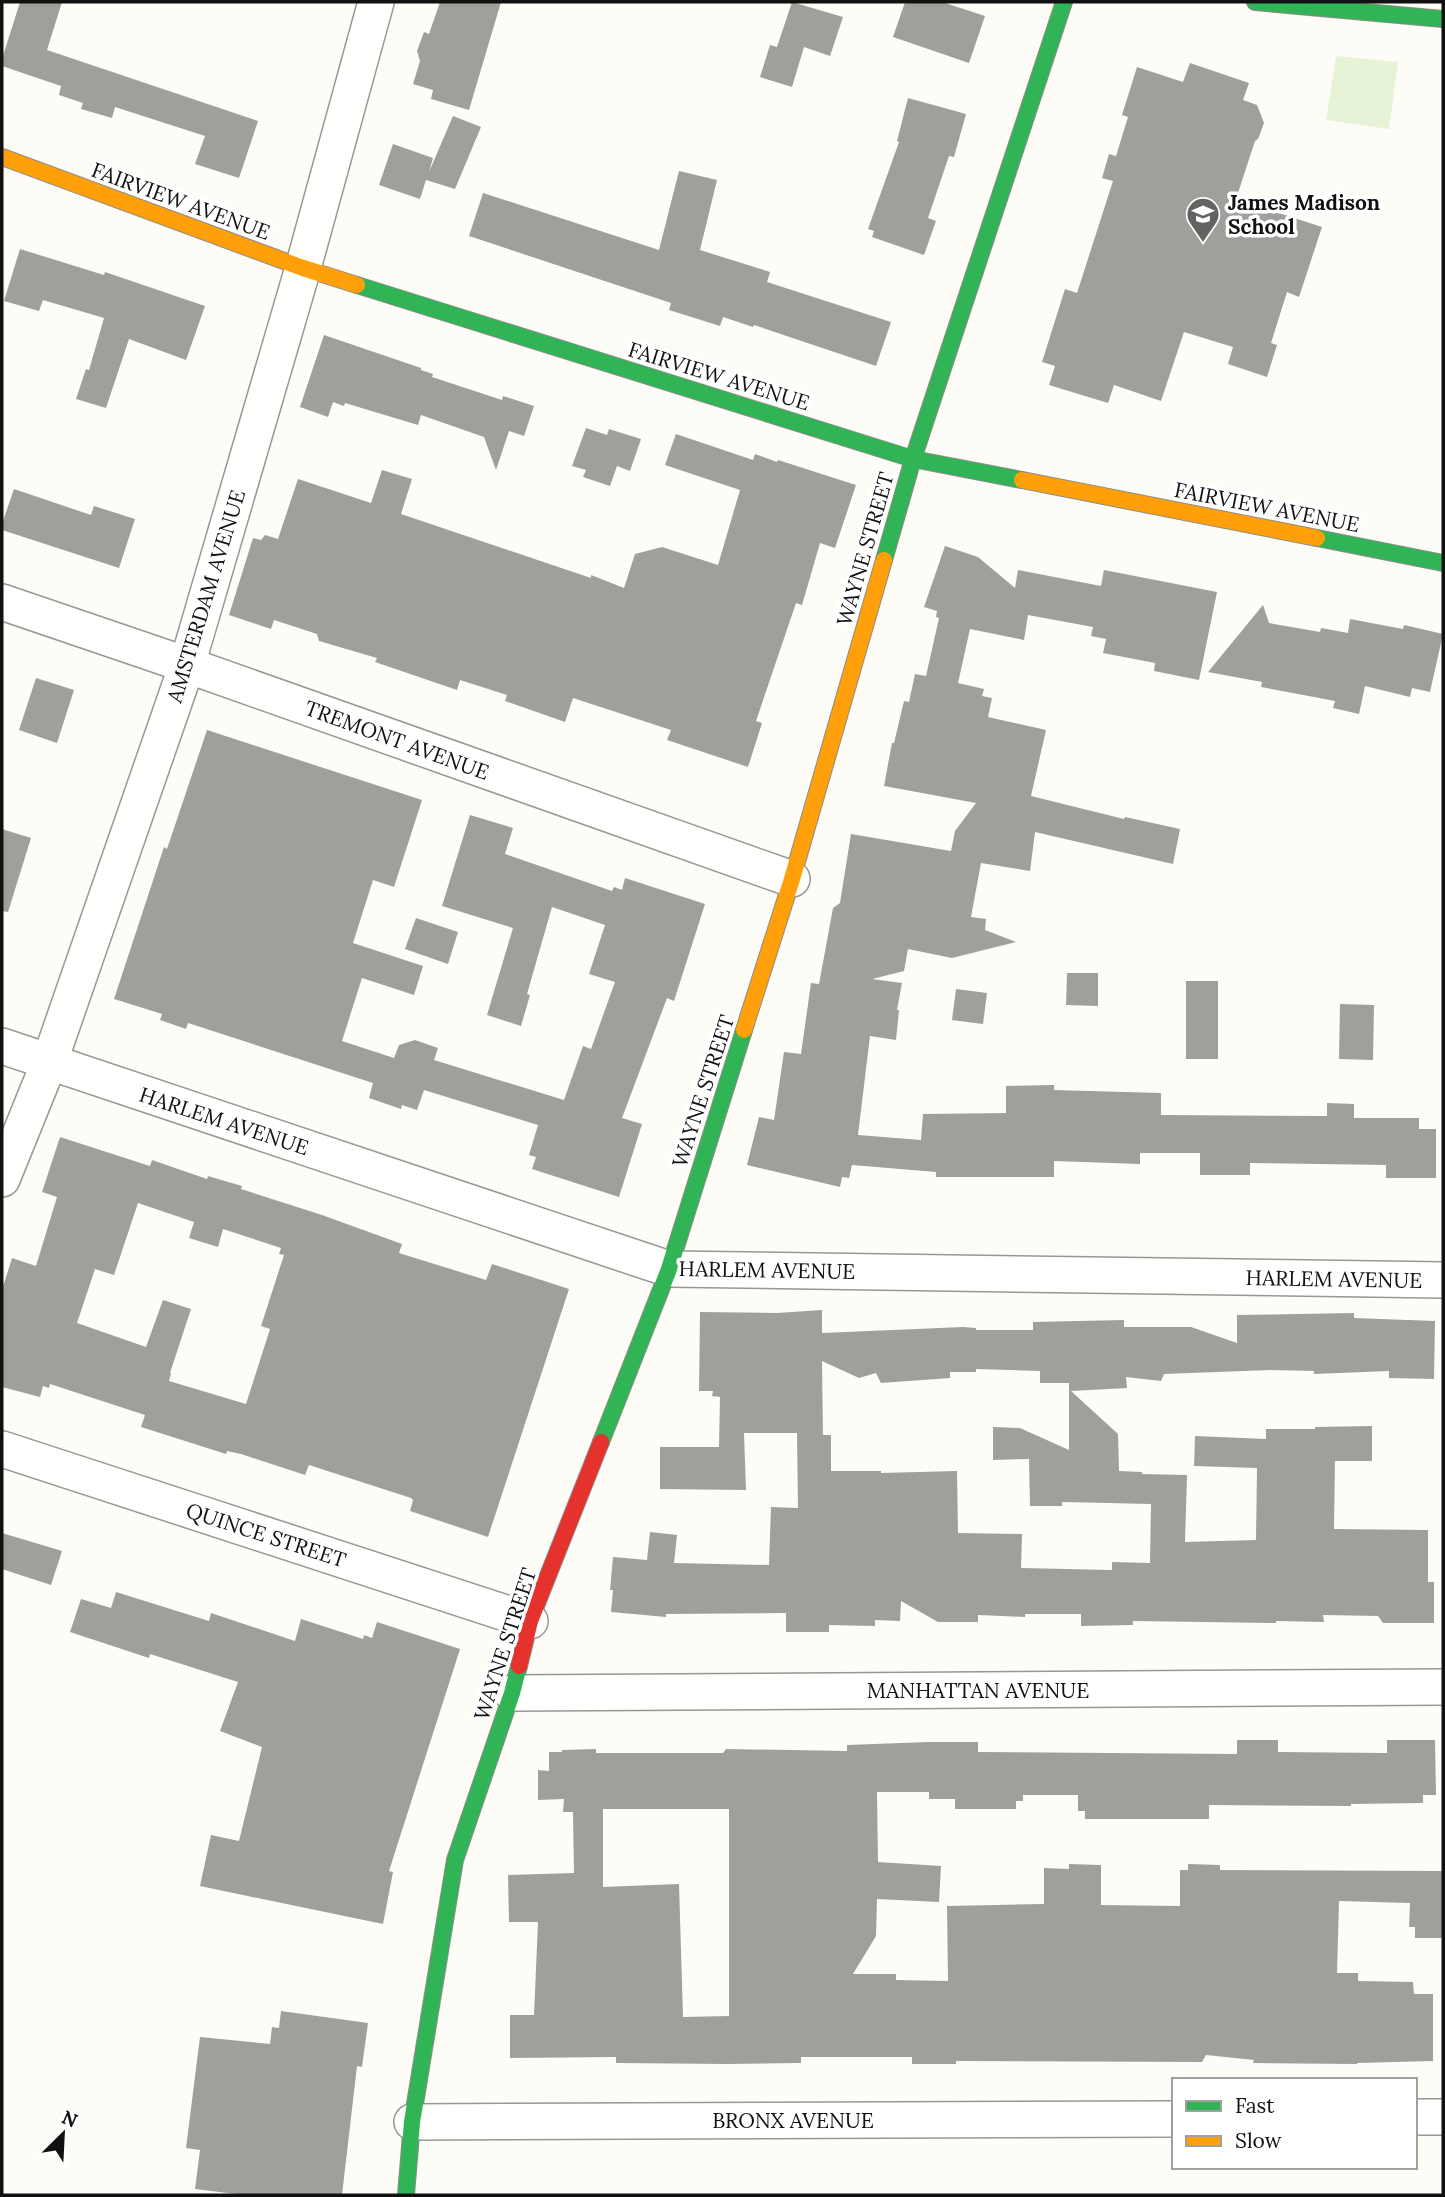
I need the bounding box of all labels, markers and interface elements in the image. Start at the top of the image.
street label: FAIRVIEW AVENUE [88,156,274,246]
place label: James Madison School [1228,189,1380,240]
school or university icon: James Madison School [1184,195,1222,244]
street label: FAIRVIEW AVENUE [625,336,813,416]
street label: WAYNE STREET [830,469,900,629]
street label: FAIRVIEW AVENUE [1172,476,1362,538]
street label: AMSTERDAM AVENUE [160,486,251,707]
street label: TREMONT AVENUE [301,694,493,786]
street label: WAYNE STREET [666,1012,740,1170]
street label: HARLEM AVENUE [136,1081,312,1161]
street label: HARLEM AVENUE [678,1255,856,1285]
street label: HARLEM AVENUE [1245,1264,1423,1294]
street label: QUINCE STREET [183,1496,349,1574]
street label: WAYNE STREET [468,1565,542,1723]
street label: MANHATTAN AVENUE [867,1677,1089,1704]
legend [1172,2078,1417,2169]
text: Fast [1235,2092,1275,2119]
north arrow [28,2099,98,2169]
text: N [58,2105,82,2133]
street label: BRONX AVENUE [712,2107,874,2134]
text: Slow [1235,2127,1282,2154]

